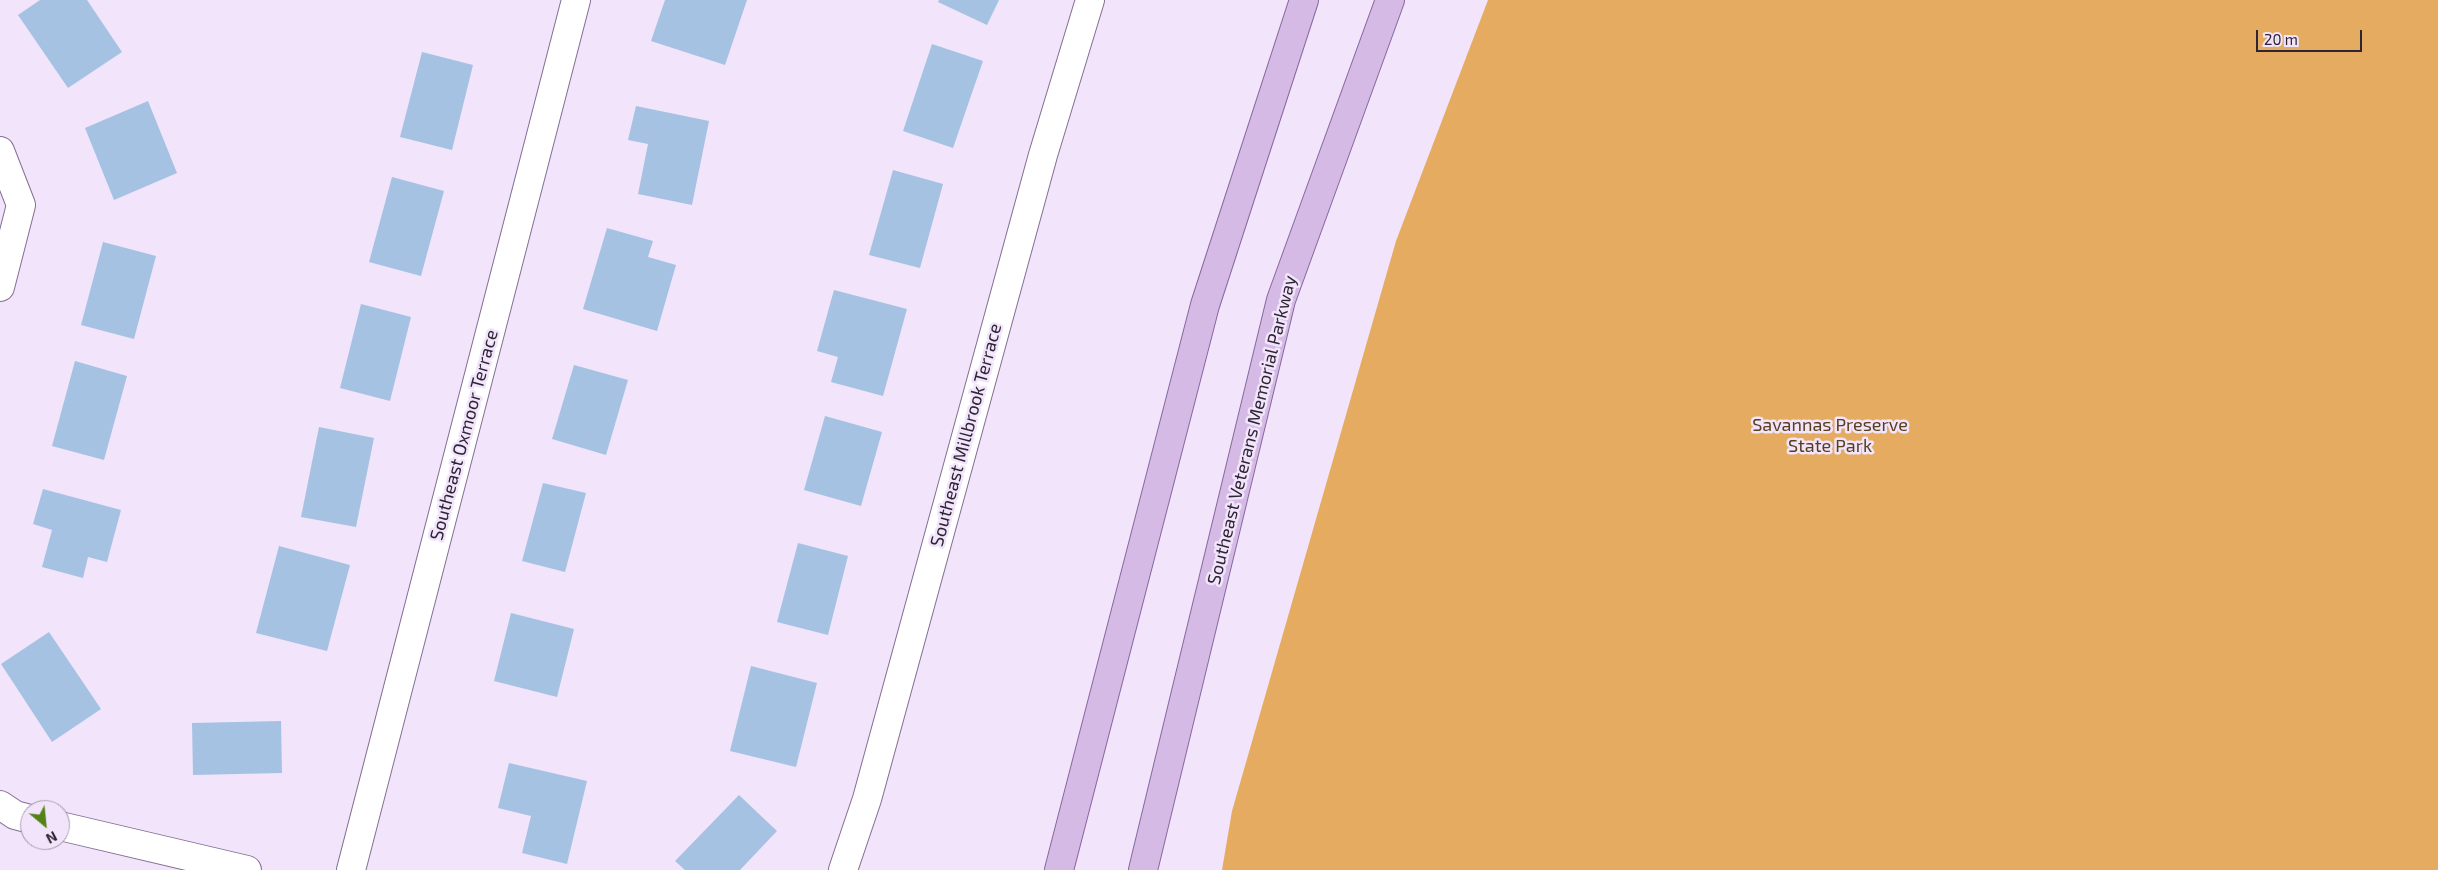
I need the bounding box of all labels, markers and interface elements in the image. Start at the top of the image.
scale bar [2258,20,2364,52]
text: 20 m [2264,30,2298,48]
street label: Southeast Veterans Memorial Parkway [1203,273,1301,587]
street label: Southeast Millbrook Terrace [926,321,1006,549]
street label: Southeast Oxmoor Terrace [425,327,503,543]
park label: Savannas Preserve State Park [1752,414,1908,456]
north arrow [20,800,70,850]
text: N [43,828,60,848]

